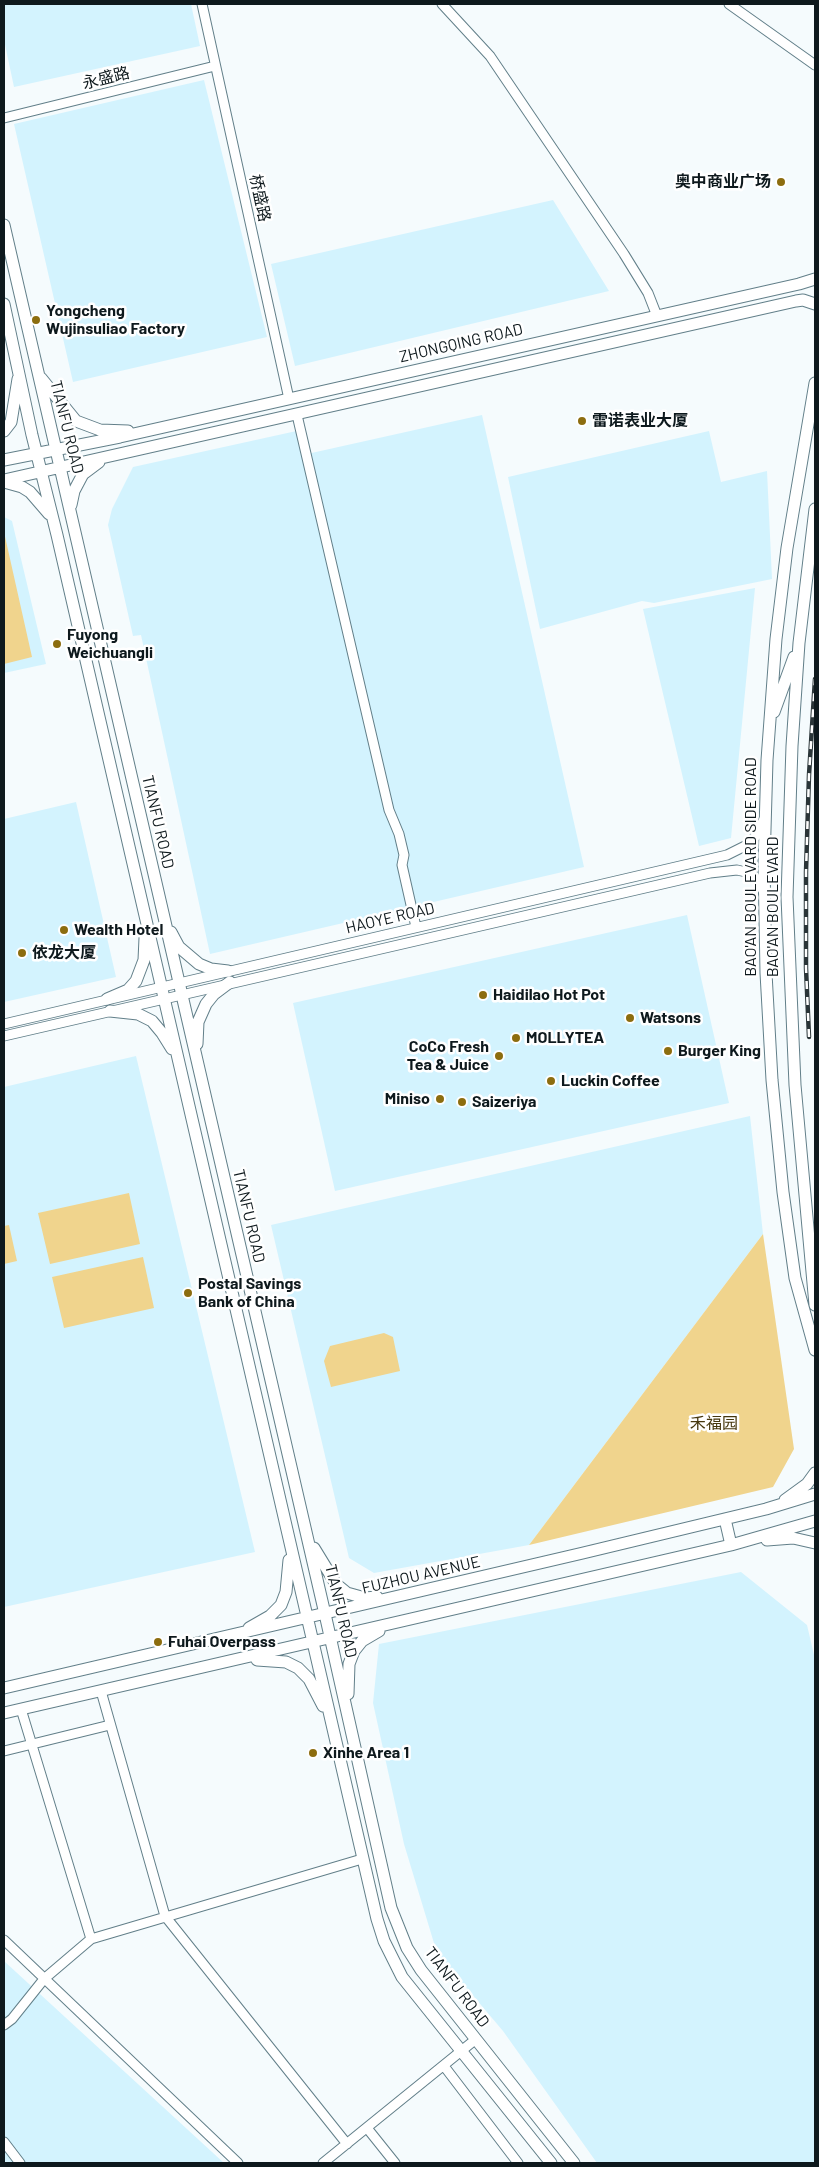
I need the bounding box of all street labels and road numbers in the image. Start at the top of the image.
street label: 永盛路 [80,63,132,93]
street label: 桥盛路 [246,173,274,223]
street label: ZHONGQING ROAD [397,319,525,367]
street label: TIANFU ROAD [46,378,88,476]
street label: BAO'AN BOULEVARD SIDE ROAD [741,757,761,977]
street label: TIANFU ROAD [138,773,178,871]
street label: BAO'AN BOULEVARD [763,837,783,977]
street label: HAOYE ROAD [344,898,436,938]
street label: TIANFU ROAD [229,1167,269,1265]
street label: FUZHOU AVENUE [360,1552,482,1598]
street label: TIANFU ROAD [321,1562,361,1660]
street label: TIANFU ROAD [421,1943,493,2031]

